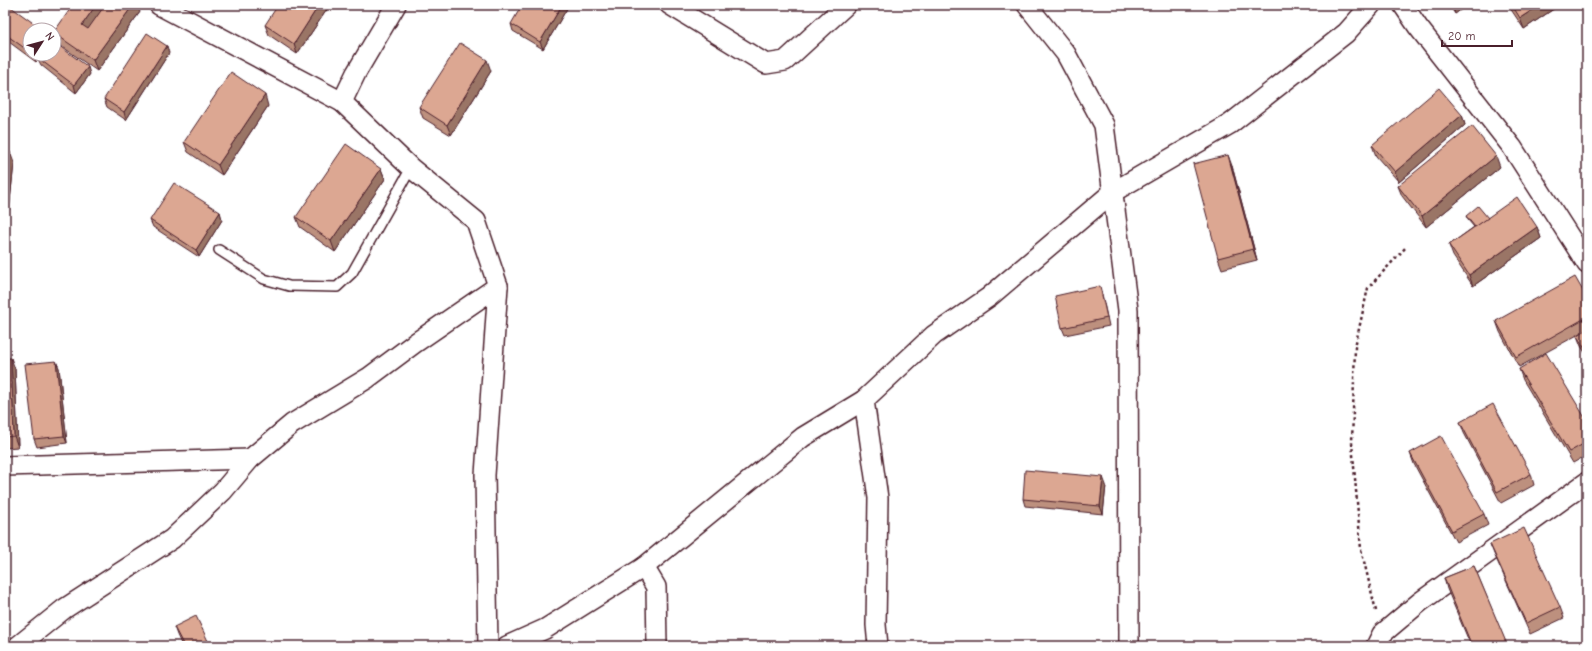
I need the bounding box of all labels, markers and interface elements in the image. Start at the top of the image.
north arrow [22,22,62,62]
scale bar [1442,22,1512,48]
text: 20 m [1448,29,1476,43]
text: N [42,30,57,43]

